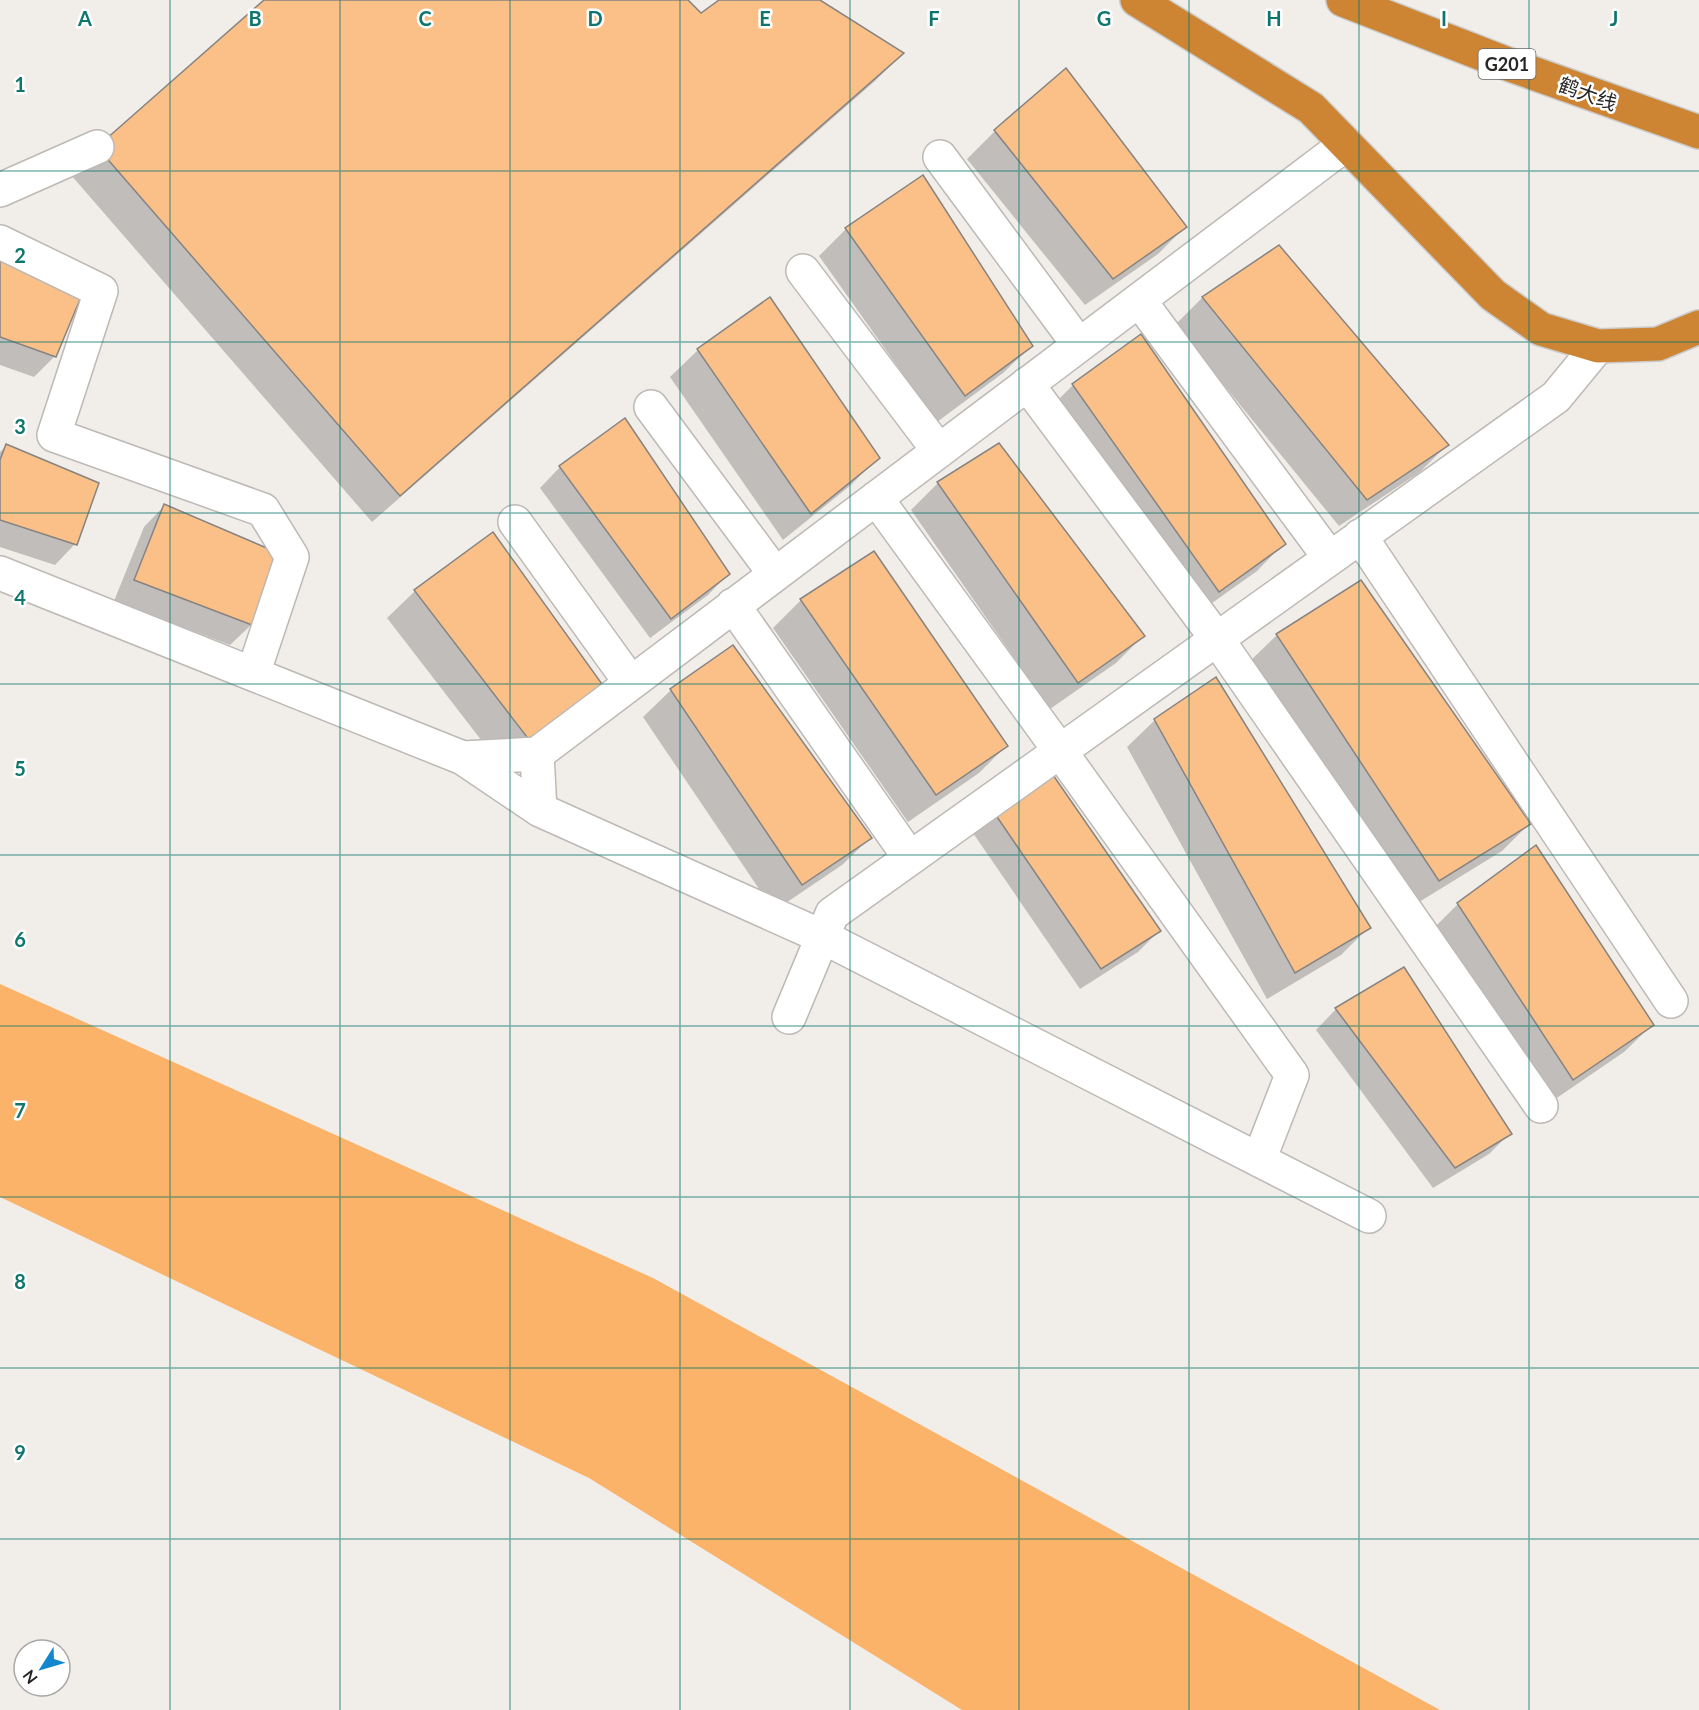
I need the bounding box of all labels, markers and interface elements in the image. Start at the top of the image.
text: A [77,6,92,30]
text: B [248,6,262,30]
text: C [418,6,432,30]
text: D [587,6,603,30]
text: E [759,6,771,30]
text: F [928,6,940,30]
text: G [1097,6,1111,30]
text: H [1266,6,1282,30]
text: I [1441,6,1447,30]
text: J [1610,6,1618,30]
road number: G201 [1478,49,1536,79]
street label: 鹤大线 [1556,71,1620,115]
text: 1 [14,72,26,96]
text: 2 [14,243,26,267]
text: 3 [14,414,26,438]
text: 4 [14,585,26,609]
text: 5 [14,756,26,780]
text: 6 [14,927,26,951]
text: 7 [14,1098,26,1122]
text: 8 [14,1269,26,1293]
text: 9 [14,1440,26,1464]
north arrow [12,1638,72,1698]
text: N [18,1667,41,1688]

